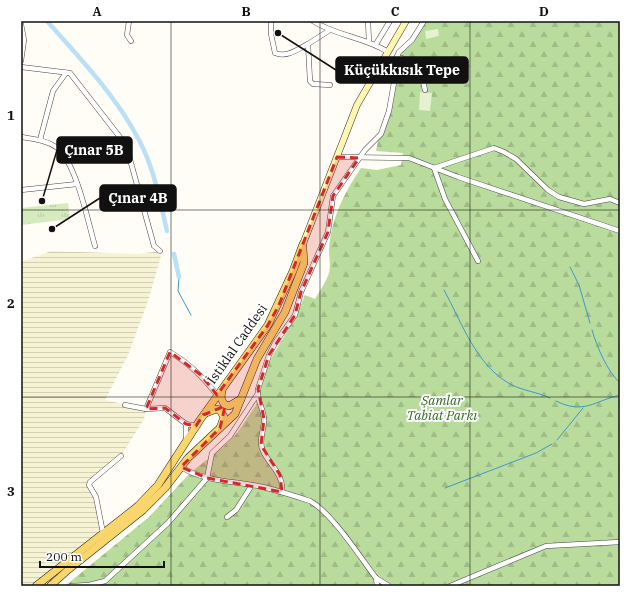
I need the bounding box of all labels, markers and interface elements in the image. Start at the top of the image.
text: A [92,3,102,20]
text: B [241,3,251,20]
text: C [391,3,400,20]
text: D [539,3,549,20]
callout: Küçükkısık Tepe [336,57,468,83]
text: Küçükkısık Tepe [344,61,460,79]
text: 1 [7,107,15,124]
callout: Çınar 5B [57,137,132,163]
text: Çınar 5B [64,141,124,159]
callout: Çınar 4B [100,185,176,211]
text: Çınar 4B [108,189,168,207]
text: 2 [7,295,15,312]
street label: İstiklal Caddesi [203,301,271,387]
park label: Şamlar Tabiat Parkı [407,392,477,424]
text: 3 [7,483,15,500]
scale bar [40,543,164,569]
text: 200 m [46,549,82,564]

